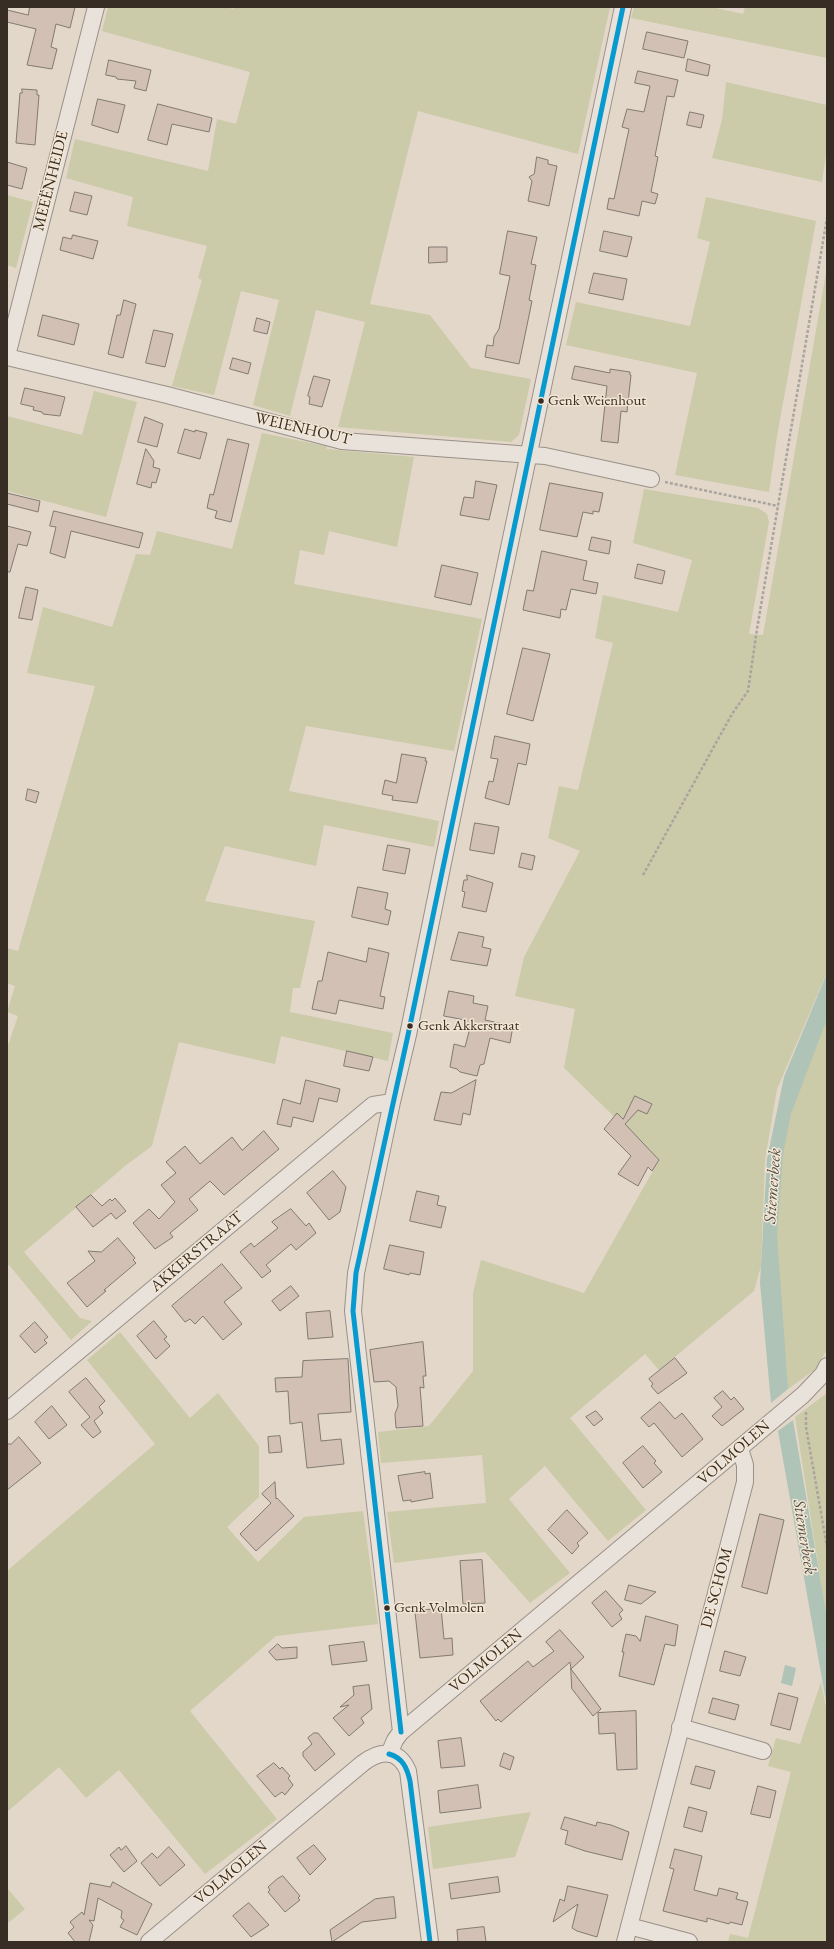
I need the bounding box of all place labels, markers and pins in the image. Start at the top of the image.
place label: Genk Weienhout [548,392,646,410]
marker: Genk Weienhout [536,396,546,406]
place label: Genk Akkerstraat [418,1017,519,1035]
marker: Genk Akkerstraat [405,1021,415,1031]
place label: Genk Volmolen [394,1599,484,1617]
marker: Genk Volmolen [382,1603,392,1613]

